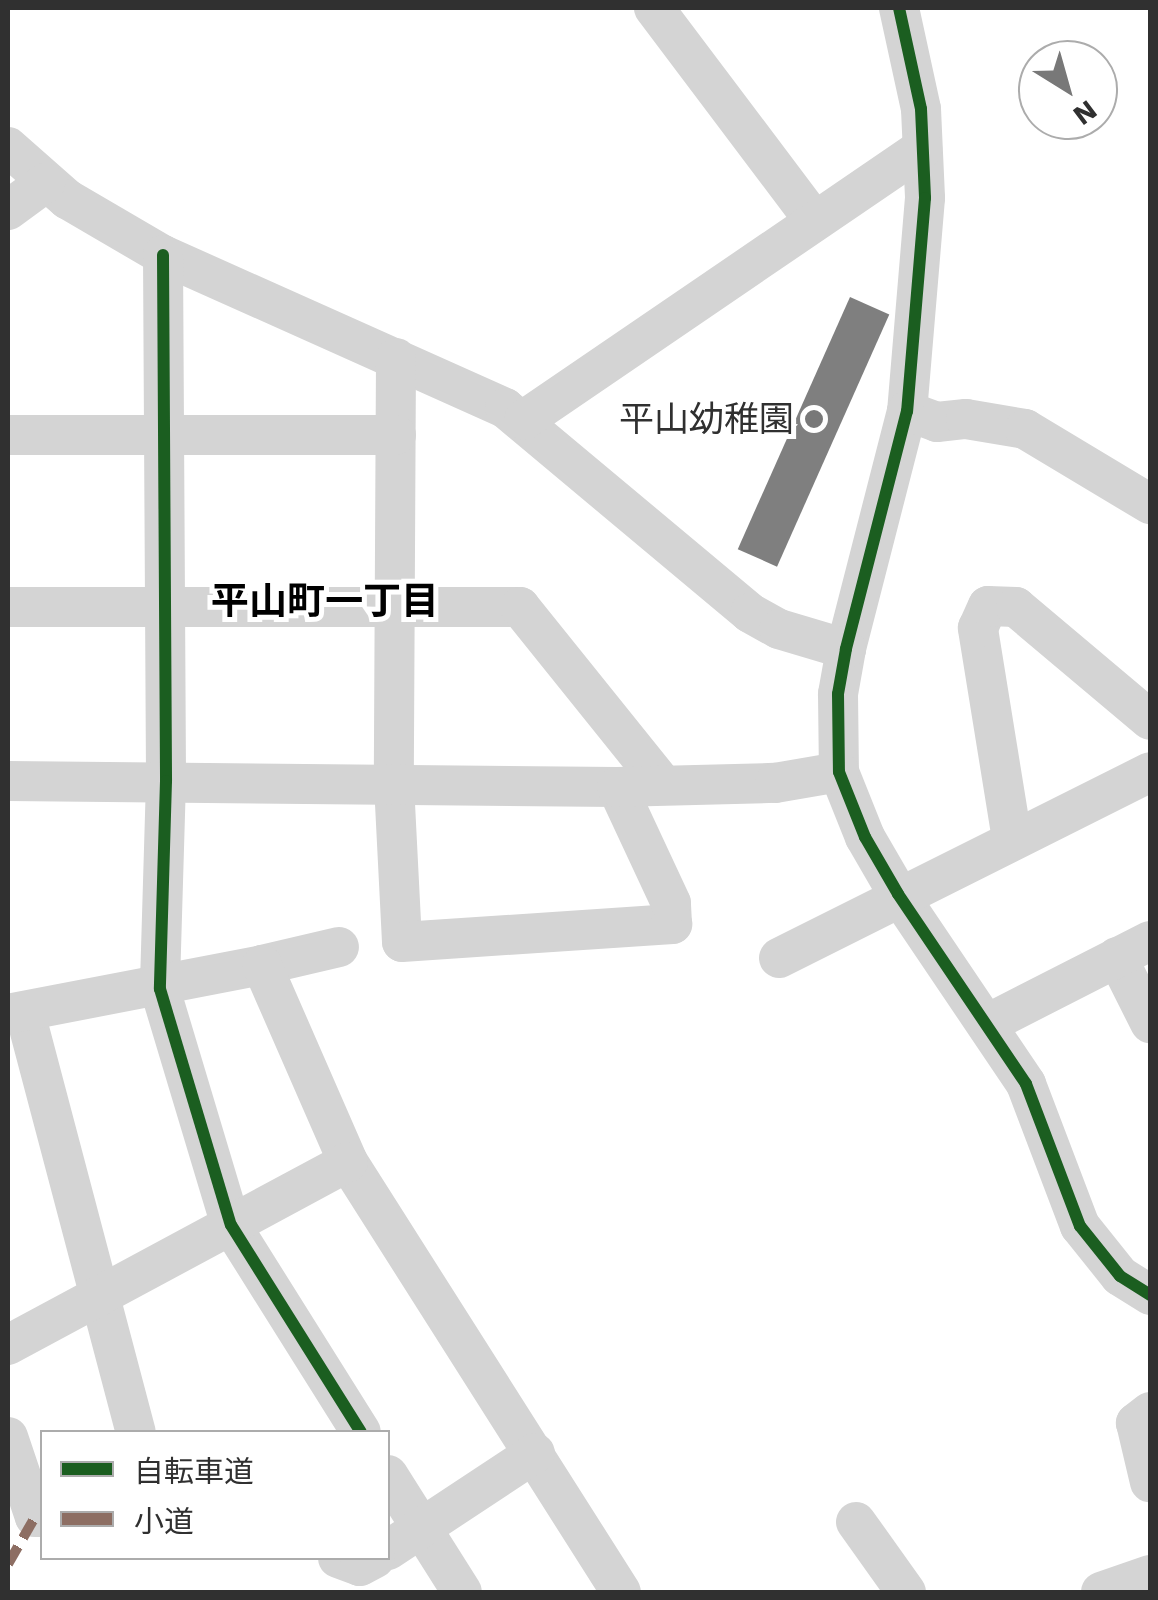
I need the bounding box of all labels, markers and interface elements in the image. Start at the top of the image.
north arrow [1018,40,1118,140]
text: N [1067,93,1103,132]
place label: 平山幼稚園 [619,398,794,440]
marker: 平山幼稚園 [803,408,825,430]
district label: 平山町一丁目 [211,579,439,625]
legend [40,1430,390,1560]
text: 自転車道 [134,1454,254,1489]
text: 小道 [134,1504,194,1539]

